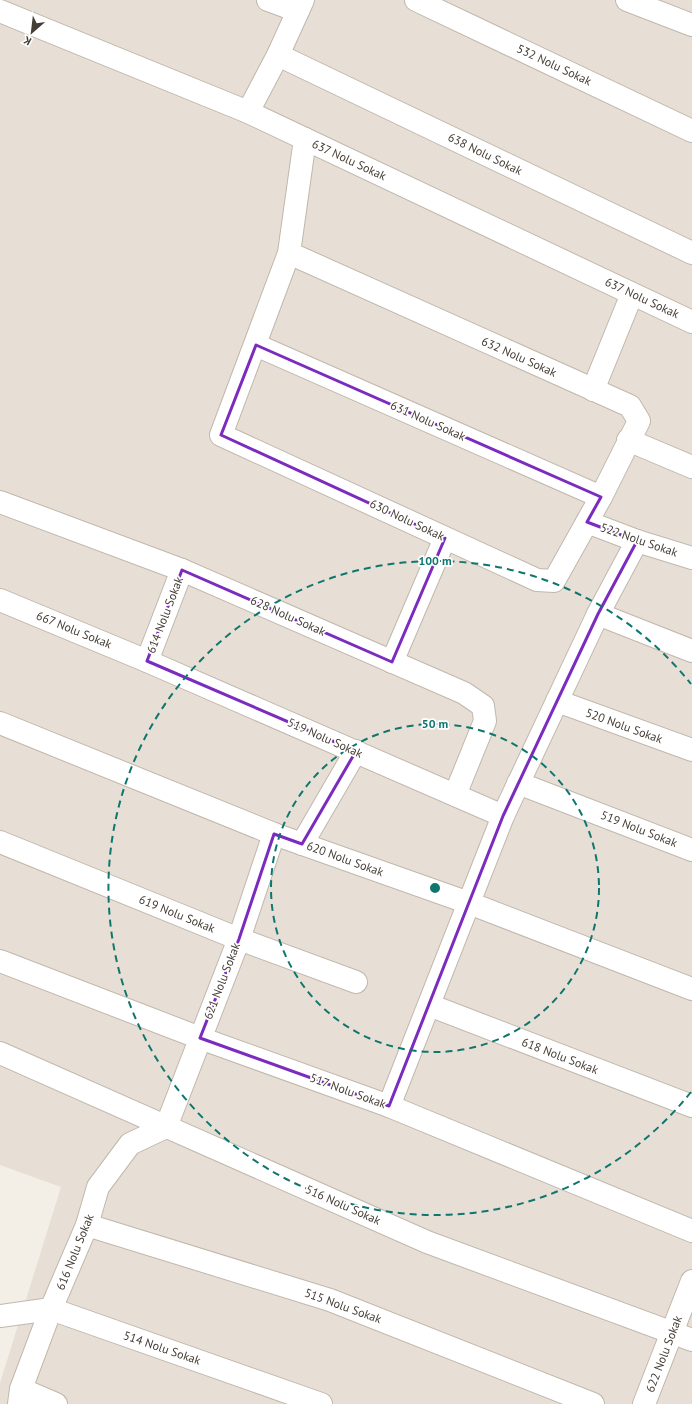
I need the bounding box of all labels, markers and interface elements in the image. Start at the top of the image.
north arrow [12,12,52,52]
text: K [21,33,34,49]
street label: 532 Nolu Sokak [514,41,594,89]
street label: 638 Nolu Sokak [446,129,525,178]
street label: 637 Nolu Sokak [310,136,389,183]
street label: 637 Nolu Sokak [603,274,682,321]
street label: 632 Nolu Sokak [479,333,559,380]
street label: 631 Nolu Sokak [388,397,468,444]
street label: 630 Nolu Sokak [367,496,447,544]
street label: 522 Nolu Sokak [599,519,680,560]
text: 100 m [418,553,452,568]
street label: 614 Nolu Sokak [143,574,186,655]
street label: 628 Nolu Sokak [248,592,328,639]
street label: 667 Nolu Sokak [34,608,114,652]
street label: 520 Nolu Sokak [584,705,665,746]
street label: 519 Nolu Sokak [285,714,365,761]
text: 50 m [422,716,448,731]
street label: 519 Nolu Sokak [599,807,680,850]
street label: 620 Nolu Sokak [305,838,386,879]
centre of rings [428,881,442,895]
street label: 619 Nolu Sokak [137,891,218,936]
street label: 621 Nolu Sokak [200,940,243,1021]
street label: 618 Nolu Sokak [520,1034,601,1077]
street label: 517 Nolu Sokak [308,1070,389,1111]
street label: 516 Nolu Sokak [303,1181,383,1228]
street label: 616 Nolu Sokak [52,1211,97,1292]
street label: 515 Nolu Sokak [303,1285,384,1326]
street label: 622 Nolu Sokak [642,1313,685,1394]
street label: 514 Nolu Sokak [122,1327,203,1368]

